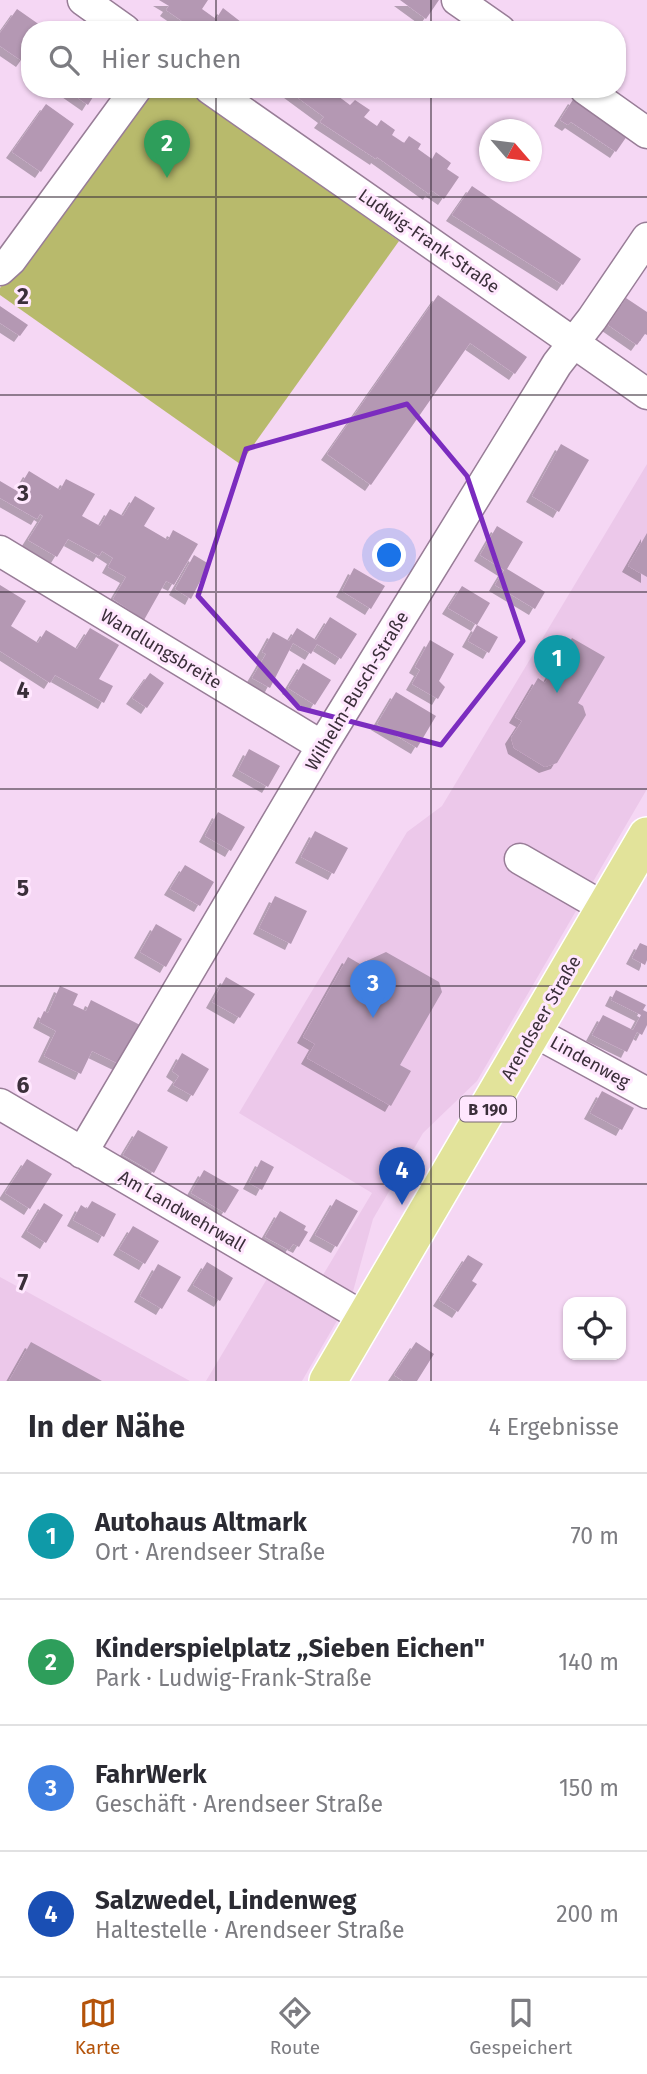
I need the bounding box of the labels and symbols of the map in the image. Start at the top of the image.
north arrow [479,119,542,182]
pin: 2 [144,120,190,178]
street label: Ludwig-Frank-Straße [354,184,504,298]
text: 2 [17,282,29,310]
text: 3 [16,479,29,507]
your location [372,538,406,572]
street label: Wandlungsbreite [96,604,226,694]
street label: Wilhelm-Busch-Straße [301,607,413,775]
pin: 1 [534,635,580,693]
text: 4 [17,676,30,704]
text: 5 [17,874,29,902]
street label: Arendseer Straße [496,952,586,1084]
pin: 3 [350,960,396,1018]
street label: Lindenweg [546,1031,634,1093]
text: 6 [17,1071,30,1099]
road number: B 190 [460,1096,516,1121]
pin: 4 [379,1147,425,1205]
street label: Am Landwehrwall [114,1166,250,1256]
text: 7 [18,1268,29,1296]

